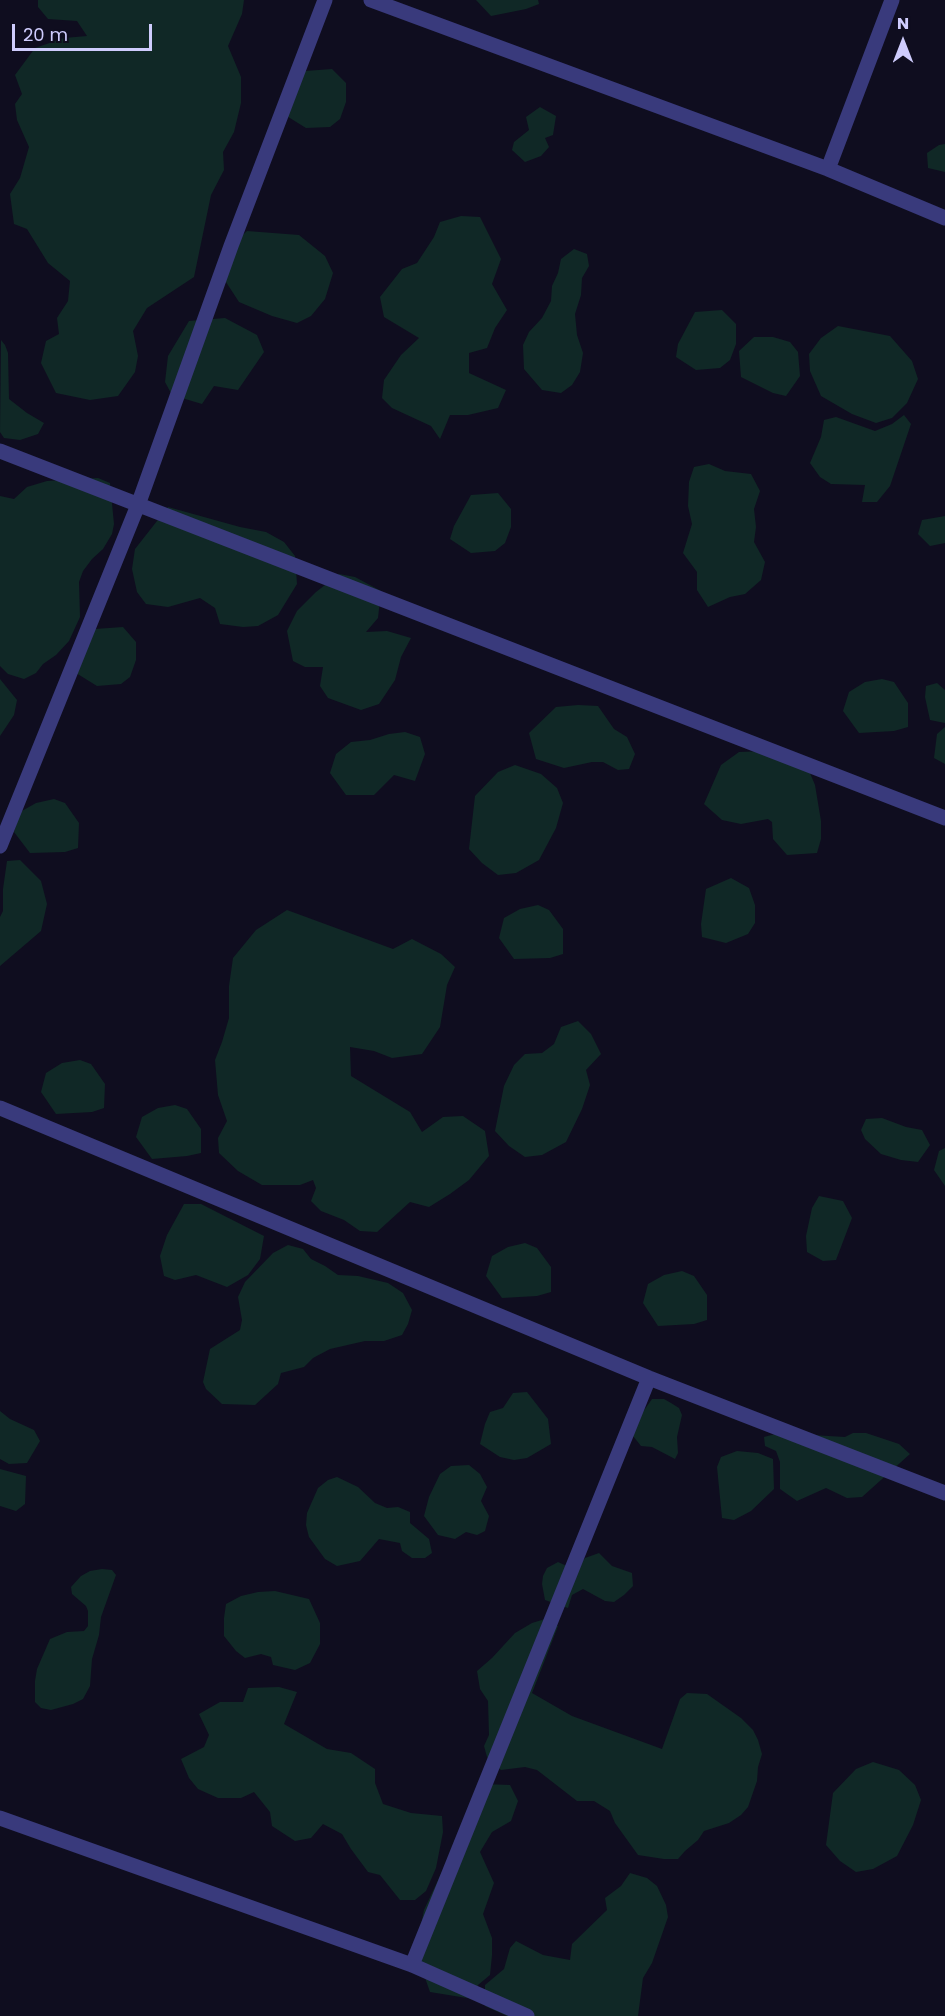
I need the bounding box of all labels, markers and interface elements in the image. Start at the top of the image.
scale bar [15,12,154,50]
north arrow [873,12,933,72]
text: N [897,12,909,35]
text: 20 m [23,22,68,47]

